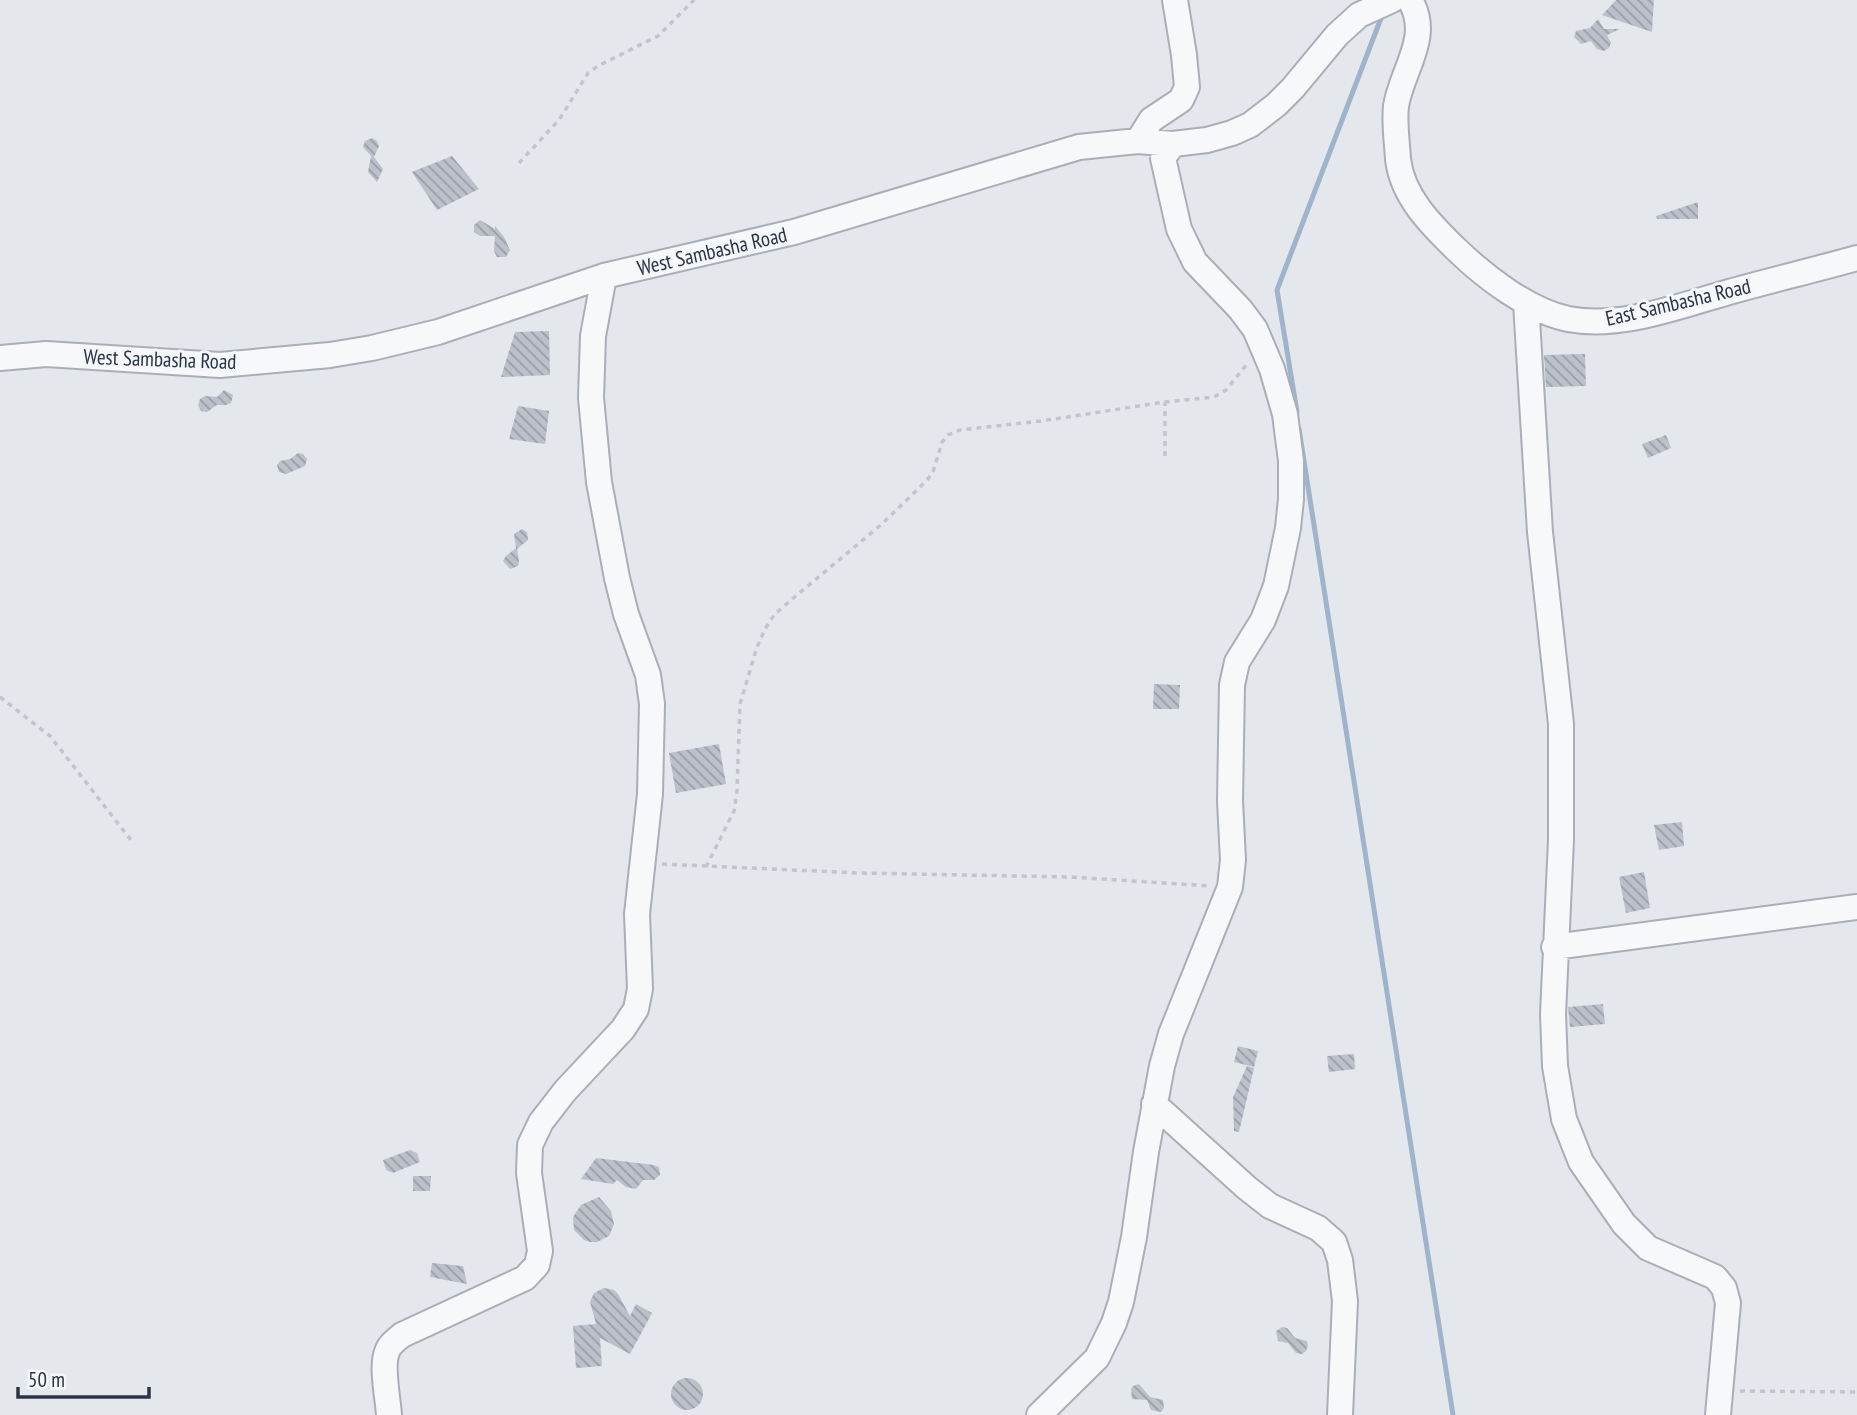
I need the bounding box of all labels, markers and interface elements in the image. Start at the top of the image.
street label: West Sambasha Road [634,221,790,281]
street label: East Sambasha Road [1603,272,1753,332]
street label: West Sambasha Road [83,343,237,375]
scale bar [18,1356,149,1400]
text: 50 m [28,1366,65,1393]

